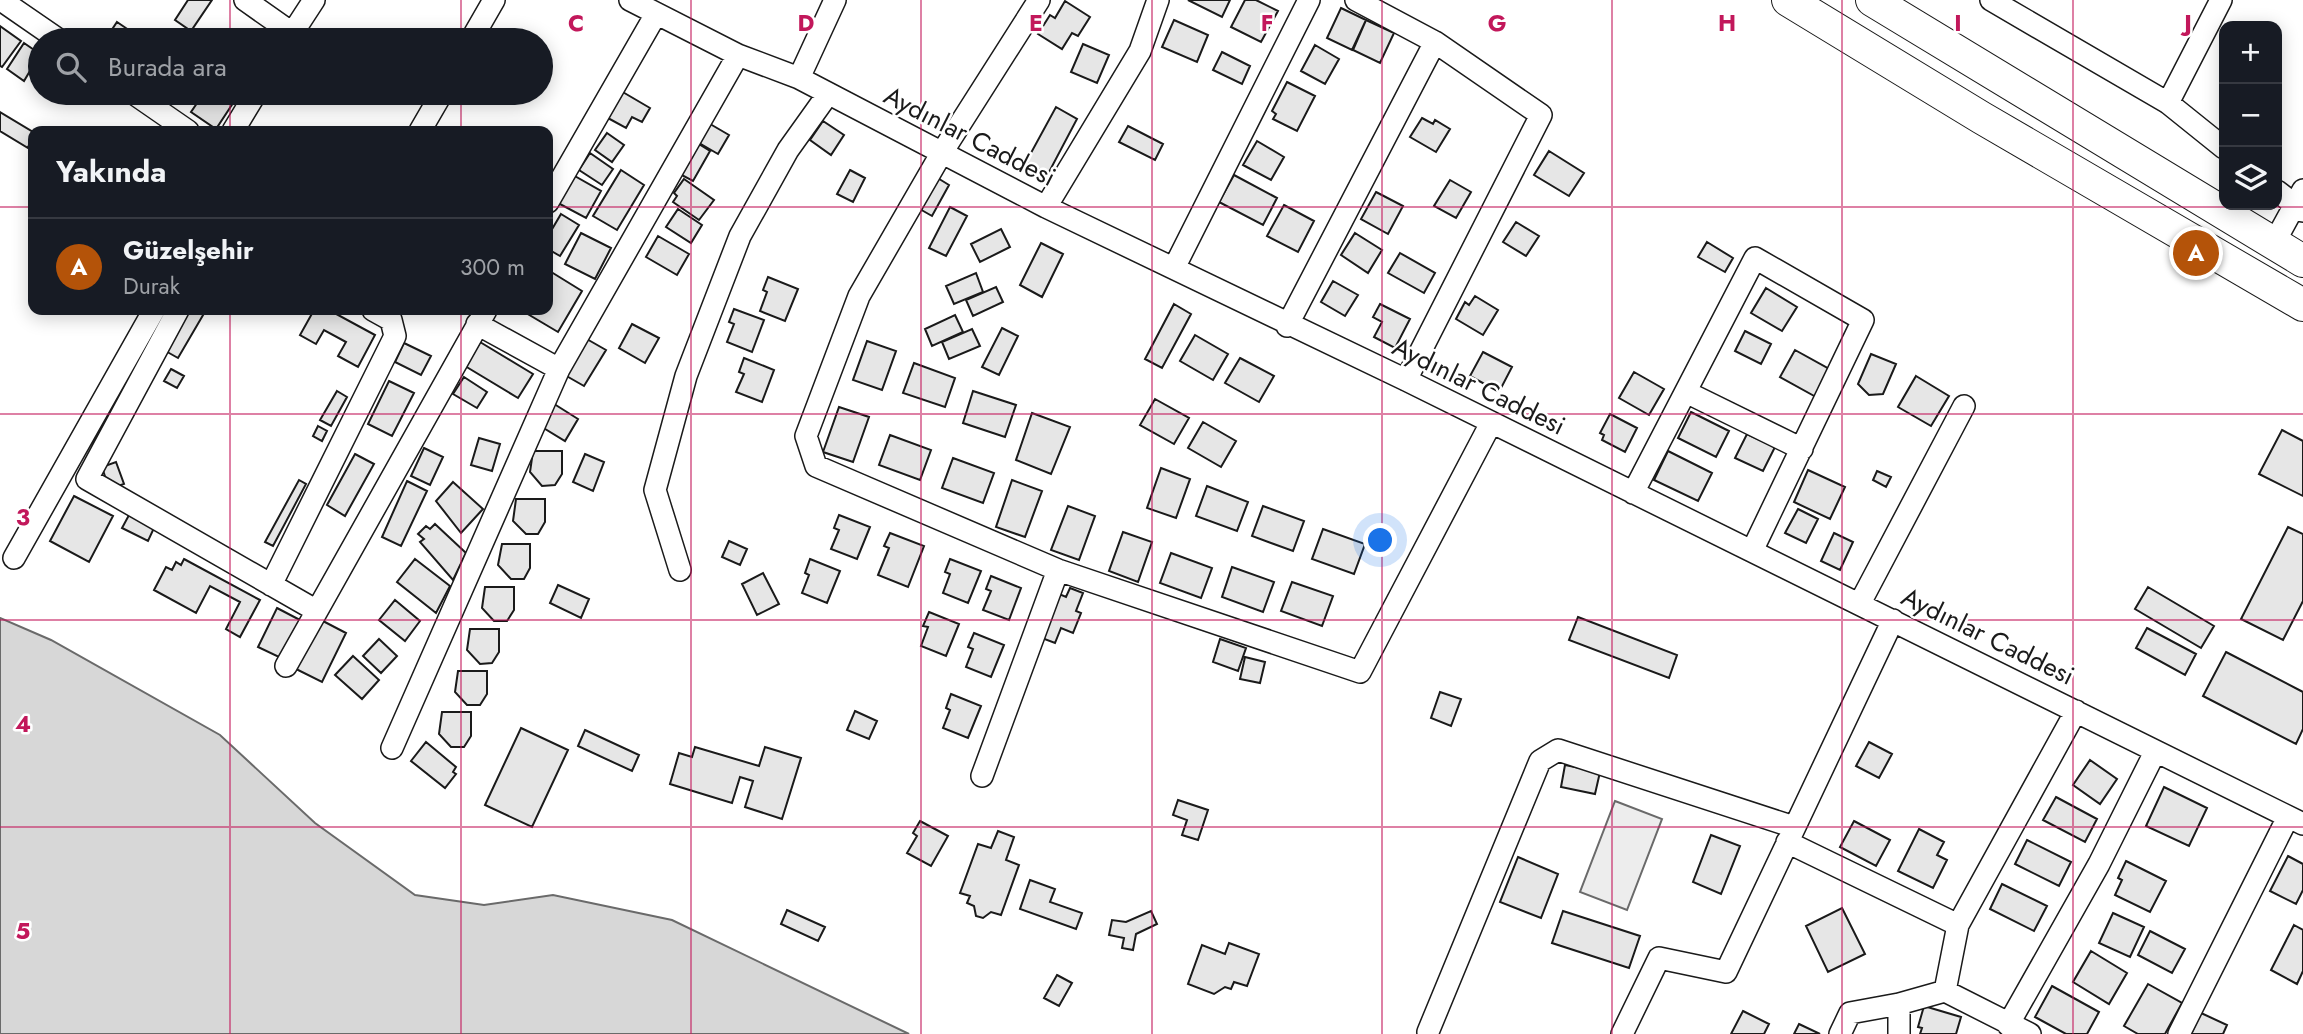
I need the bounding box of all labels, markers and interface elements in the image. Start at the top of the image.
text: C [568,6,584,40]
text: D [798,6,815,40]
text: E [1029,6,1043,40]
text: F [1261,6,1273,40]
text: G [1488,6,1506,40]
text: H [1718,6,1736,40]
text: I [1954,6,1962,40]
text: J [2180,6,2192,40]
map controls [2219,21,2282,210]
button: + [2219,21,2282,84]
search box [28,28,553,105]
icon: search [52,48,90,86]
text: Burada ara [108,48,227,86]
street label: Aydınlar Caddesi [877,76,1063,196]
button: − [2219,84,2282,147]
button: layers [2219,147,2282,210]
text: Yakında [56,150,167,193]
pin: A [2173,227,2219,279]
text: Güzelşehir [123,231,254,269]
text: A [71,250,87,284]
text: 300 m [460,250,525,284]
text: Durak [123,269,180,303]
street label: Aydınlar Caddesi [1386,328,1572,444]
text: 3 [16,500,30,534]
your location [1363,523,1397,557]
street label: Aydınlar Caddesi [1895,578,2081,694]
text: 4 [15,707,31,741]
text: 5 [16,914,30,948]

